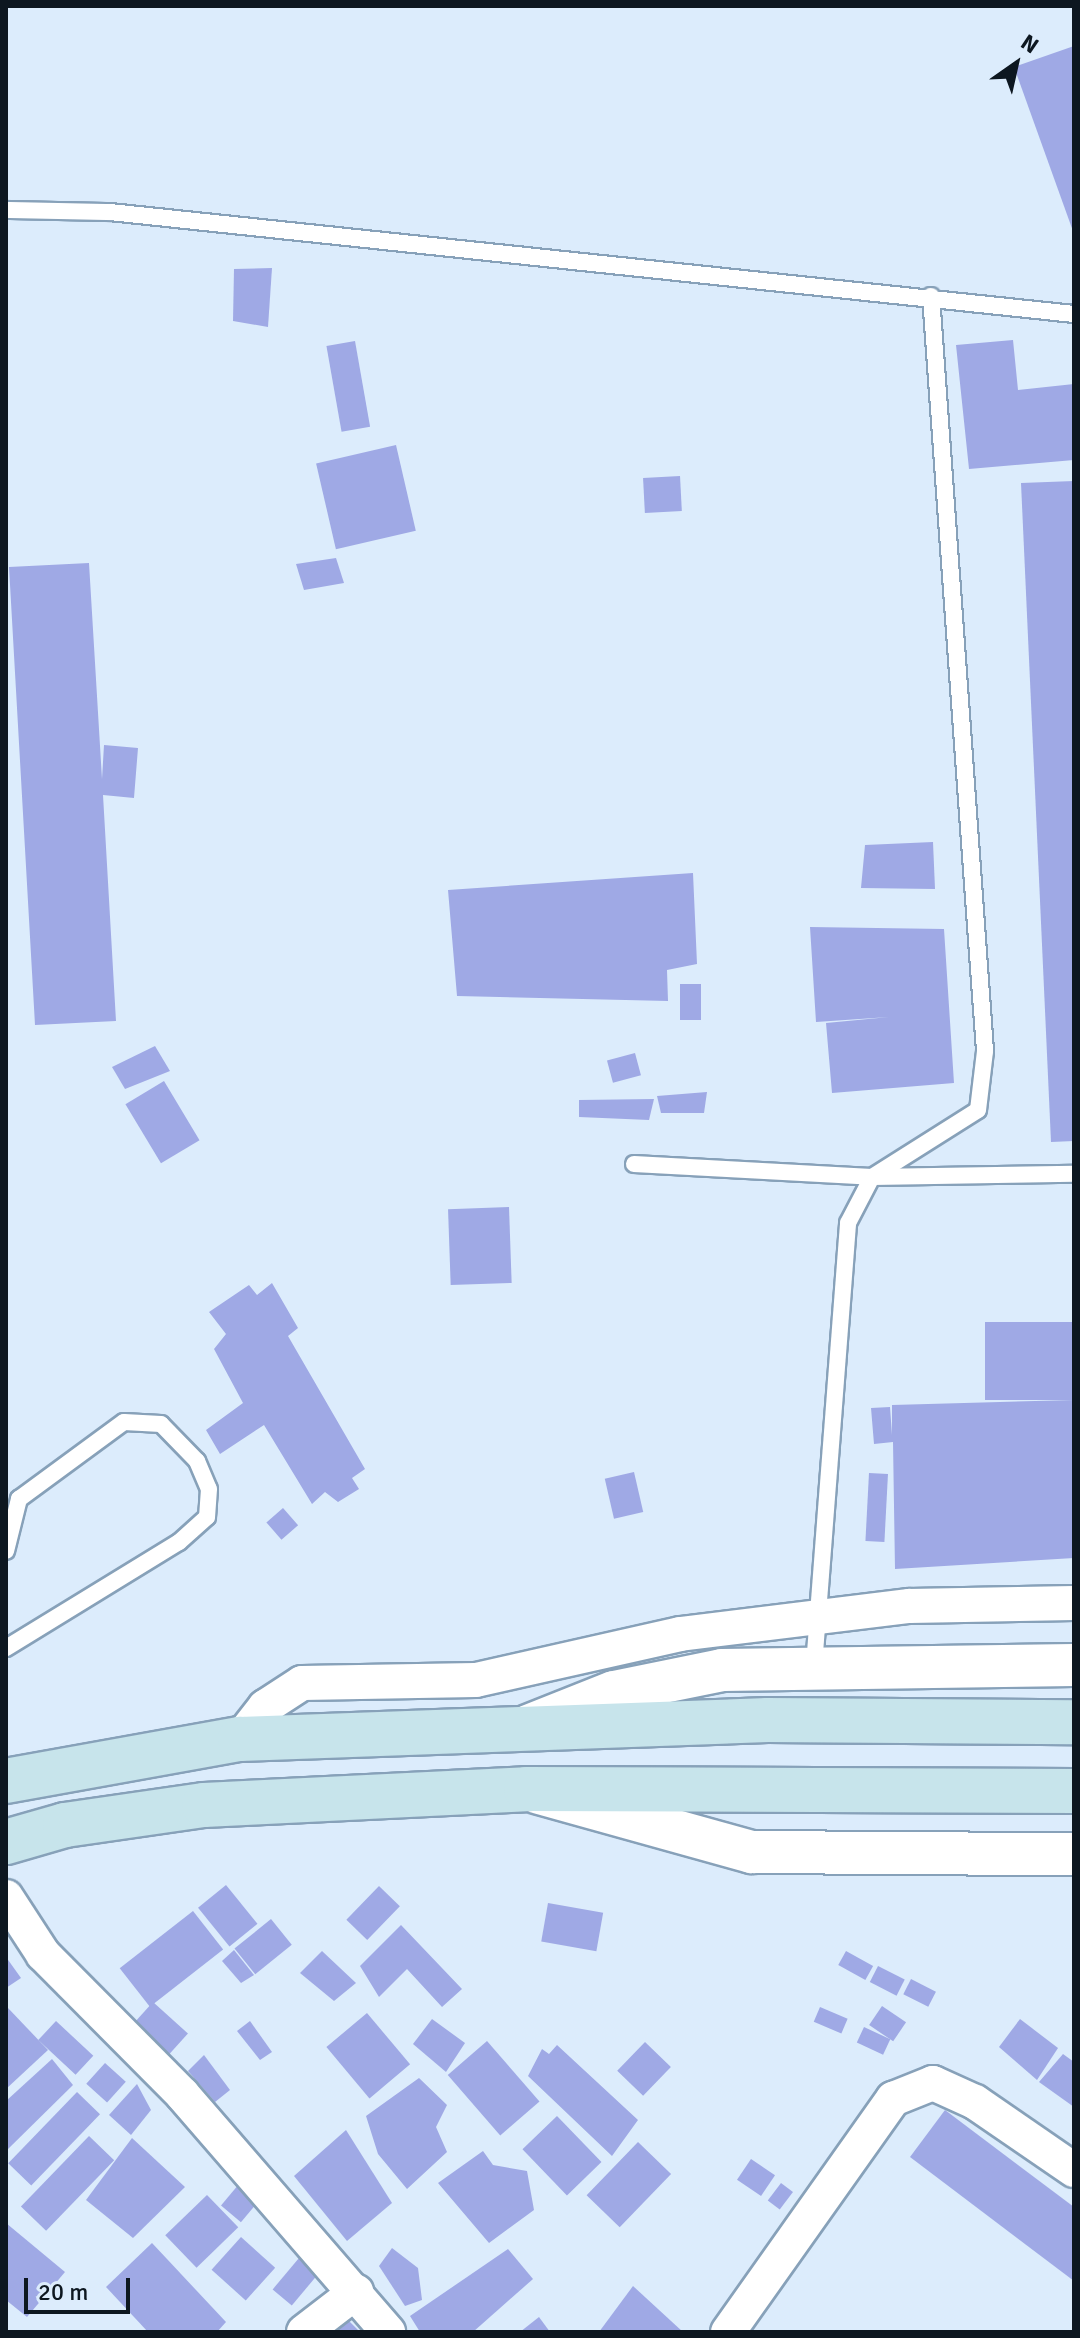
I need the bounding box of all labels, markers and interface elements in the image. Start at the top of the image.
north arrow [976,24,1056,104]
text: N [1016,28,1044,59]
scale bar [28,2262,134,2312]
text: 20 m [38,2277,88,2307]

